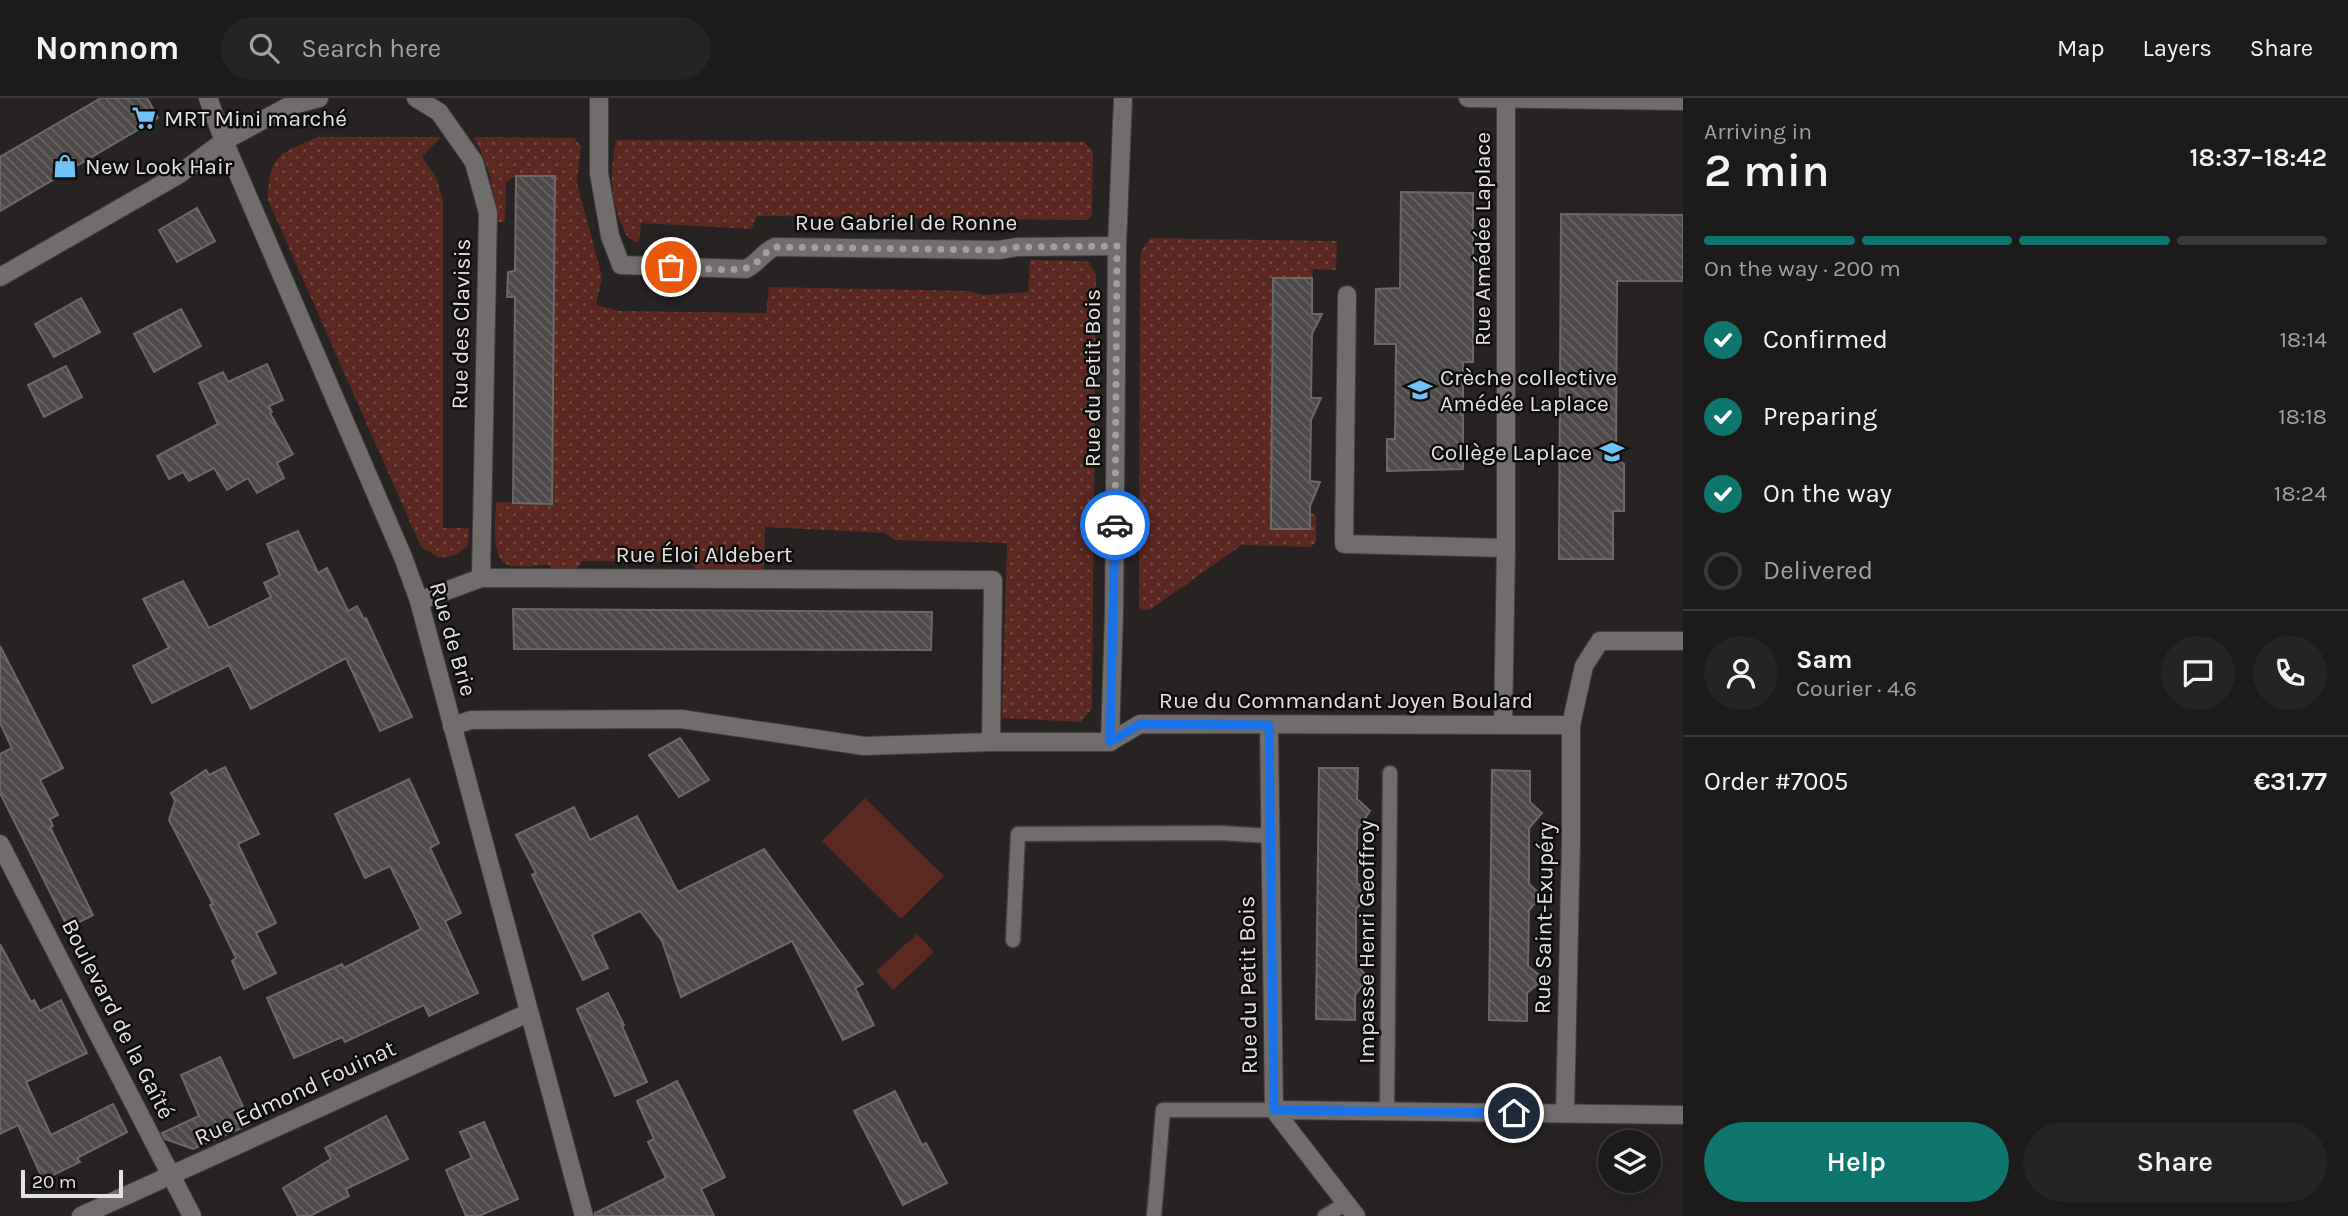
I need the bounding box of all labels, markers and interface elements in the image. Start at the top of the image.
search box [221,17,711,80]
text: Nomnom [35,29,179,67]
icon: search [245,29,283,67]
text: Search here [301,33,441,64]
text: Map [2057,34,2105,62]
text: Layers [2143,34,2212,62]
text: Share [2250,34,2313,62]
supermarket icon: MRT Mini marché [130,104,158,132]
place label: MRT Mini marché [164,105,347,132]
text: Arriving in [1704,118,1812,145]
street label: Rue Amédée Laplace [1469,132,1496,346]
text: 18:37–18:42 [2189,142,2327,173]
text: 2 min [1704,144,1830,198]
shop icon: New Look Hair [51,152,79,180]
place label: New Look Hair [85,153,233,180]
street label: Rue Gabriel de Ronne [795,209,1017,236]
pin [641,237,701,297]
street label: Rue des Clavisis [446,238,476,410]
icon: bag [652,248,690,286]
text: On the way · 200 m [1704,255,1901,282]
street label: Rue du Petit Bois [1079,289,1106,467]
icon: check [1704,321,1742,359]
text: Confirmed [1763,324,1888,355]
text: 18:14 [2280,326,2327,353]
place label: Crèche collective Amédée Laplace [1440,364,1617,417]
school or university icon: Crèche collective Amédée Laplace [1406,376,1434,404]
icon: check [1704,398,1742,436]
text: Preparing [1763,401,1877,432]
text: 18:18 [2278,403,2327,430]
school or university icon: Collège Laplace [1598,438,1626,466]
place label: Collège Laplace [1431,439,1592,466]
icon: check [1704,475,1742,513]
text: On the way [1763,478,1892,509]
text: 18:24 [2274,480,2327,507]
courier [1080,490,1150,560]
icon: car [1096,506,1134,544]
street label: Rue Éloi Aldebert [615,541,793,568]
text: Delivered [1763,555,1873,586]
street label: Rue de Brie [424,579,482,699]
button: person [1704,636,1778,710]
button: chat [2161,636,2235,710]
button: phone [2253,636,2327,710]
text: Sam [1796,644,1852,675]
text: Courier · 4.6 [1796,675,1917,702]
street label: Rue du Commandant Joyen Boulard [1159,687,1533,714]
text: Order #7005 [1704,766,1849,797]
text: €31.77 [2254,766,2327,797]
street label: Impasse Henri Geoffroy [1353,820,1380,1064]
street label: Rue Saint-Exupéry [1529,821,1559,1014]
street label: Rue du Petit Bois [1233,896,1263,1074]
street label: Boulevard de la Gaîté [56,914,180,1124]
street label: Rue Edmond Fouinat [190,1034,400,1151]
pin [1484,1083,1544,1143]
icon: home [1495,1094,1533,1132]
button: Help [1704,1122,2009,1202]
button: Share [2023,1122,2327,1202]
map controls [1598,1130,1661,1193]
button: layers [1598,1130,1661,1193]
scale bar [21,1167,122,1199]
text: 20 m [32,1171,77,1193]

